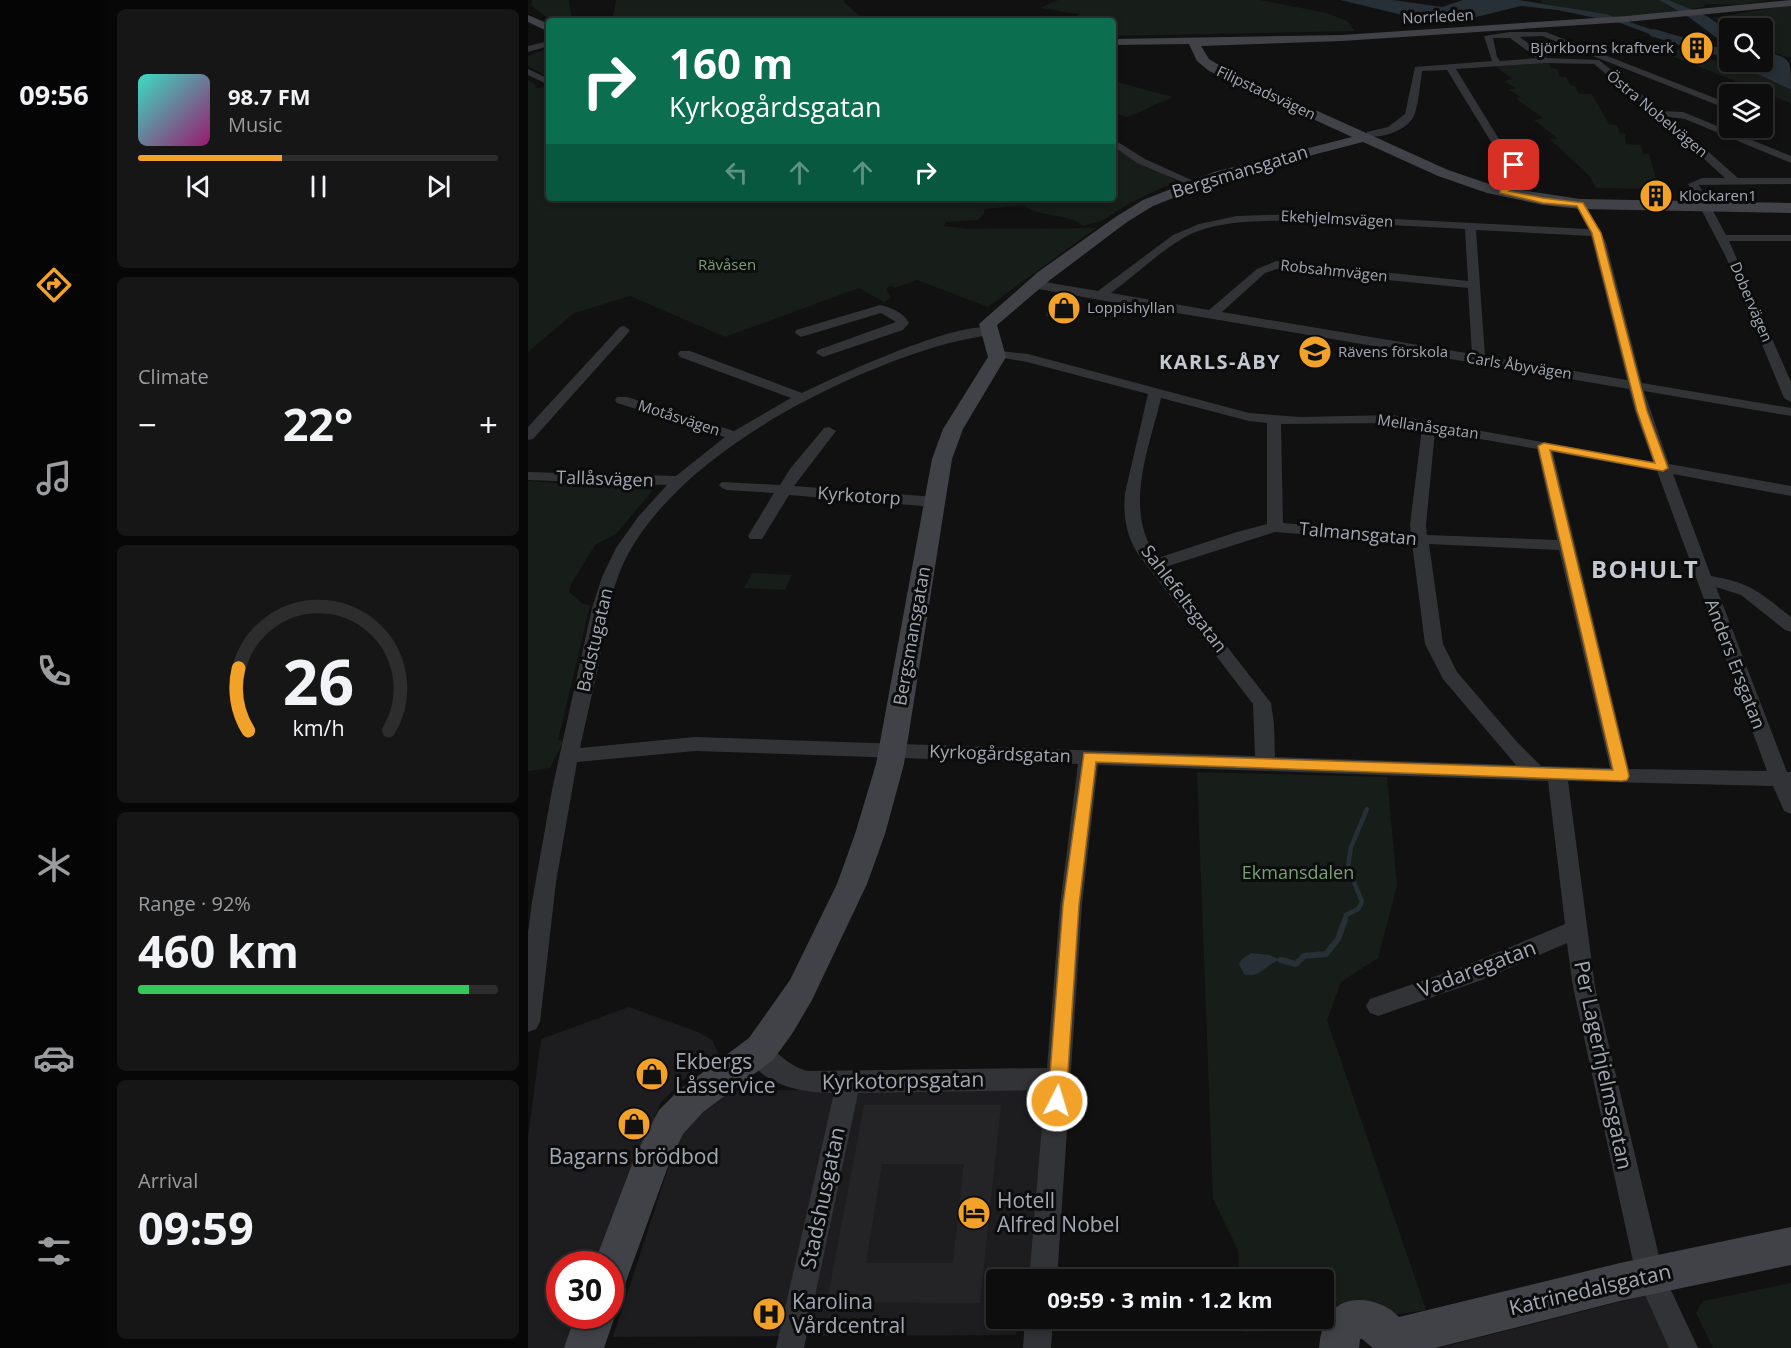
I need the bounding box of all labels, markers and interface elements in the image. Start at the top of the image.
street label: Norrleden [1402,4,1474,28]
map controls [1719,18,1773,138]
button: search [1719,18,1773,72]
building icon: Björkborns kraftverk [1679,30,1715,66]
text: 160 m [669,34,793,91]
place label: Björkborns kraftverk [1530,37,1674,57]
icon: right [570,42,648,120]
street label: Filipstadsvägen [1214,60,1319,124]
street label: Östra Nobelvägen [1603,65,1712,161]
text: 09:56 [19,76,89,113]
text: 98.7 FM [228,81,311,111]
button: layers [1719,84,1773,138]
text: Kyrkogårdsgatan [669,88,881,125]
text: Music [228,111,282,138]
street label: Bergsmansgatan [1169,139,1311,203]
pin [1488,139,1539,190]
icon: arrive [1497,148,1530,181]
icon: left [720,156,753,189]
icon: ahead [783,156,816,189]
icon: ahead [846,156,879,189]
icon: right [909,156,942,189]
icon: previous [182,170,215,203]
icon: pause [302,170,335,203]
icon: next [422,170,455,203]
building icon: Klockaren1 [1638,178,1674,214]
place label: Klockaren1 [1679,185,1757,205]
street label: Ekehjelmsvägen [1280,205,1394,231]
park label: Rävåsen [698,254,756,274]
street label: Robsahmvägen [1280,254,1389,286]
street label: Dobervägen [1726,258,1778,345]
icon: directions [33,264,75,306]
shop icon: Loppishyllan [1046,290,1082,326]
place label: Loppishyllan [1087,297,1175,317]
school or university icon: Rävens förskola [1297,334,1333,370]
place label: Rävens förskola [1338,341,1448,361]
street label: Carls Åbyvägen [1465,347,1573,383]
district label: KARLS-ÅBY [1159,348,1281,375]
text: Climate [138,363,209,390]
text: 22° [283,393,353,454]
street label: Motåsvägen [636,394,723,440]
text: − [138,402,157,447]
text: + [479,402,498,447]
street label: Mellanåsgatan [1376,409,1480,443]
icon: music [33,457,75,499]
street label: Tallåsvägen [556,464,654,492]
street label: Kyrkotorp [817,480,901,510]
street label: Talmansgatan [1298,516,1418,550]
street label: Sahlefeltsgatan [1137,540,1233,657]
district label: BOHULT [1591,552,1699,585]
street label: Bergsmansgatan [887,564,935,707]
street label: Badstugatan [570,585,618,694]
street label: Anders Ersgatan [1700,595,1772,732]
text: 26 [282,638,354,723]
icon: phone [33,650,75,692]
text: km/h [292,713,344,742]
street label: Kyrkogårdsgatan [929,739,1071,767]
icon: climate [33,844,75,886]
park label: Ekmansdalen [1242,860,1354,884]
text: Range · 92% [138,890,251,917]
text: 460 km [138,920,299,981]
street label: Vadaregatan [1414,933,1540,1003]
street label: Per Lagerhjelmsgatan [1568,958,1640,1172]
icon: car [33,1037,75,1079]
place label: Ekbergs Låsservice [675,1047,776,1099]
shop icon: Ekbergs Låsservice [634,1056,670,1092]
street label: Kyrkotorpsgatan [822,1065,984,1095]
position arrow [1025,1069,1089,1133]
shop icon: Bagarns brödbod [616,1106,652,1142]
street label: Stadshusgatan [793,1124,851,1271]
place label: Bagarns brödbod [549,1142,719,1170]
text: Arrival [138,1167,198,1194]
place label: Hotell Alfred Nobel [997,1186,1120,1238]
hotel icon: Hotell Alfred Nobel [956,1195,992,1231]
text: 09:59 [138,1197,254,1258]
icon: filters [33,1230,75,1272]
speed limit sign: 30 [546,1251,624,1329]
street label: Katrinedalsgatan [1506,1257,1674,1321]
text: 09:59 · 3 min · 1.2 km [1047,1284,1273,1314]
place label: Karolina Vårdcentral [792,1287,905,1339]
hospital icon: Karolina Vårdcentral [751,1296,787,1332]

